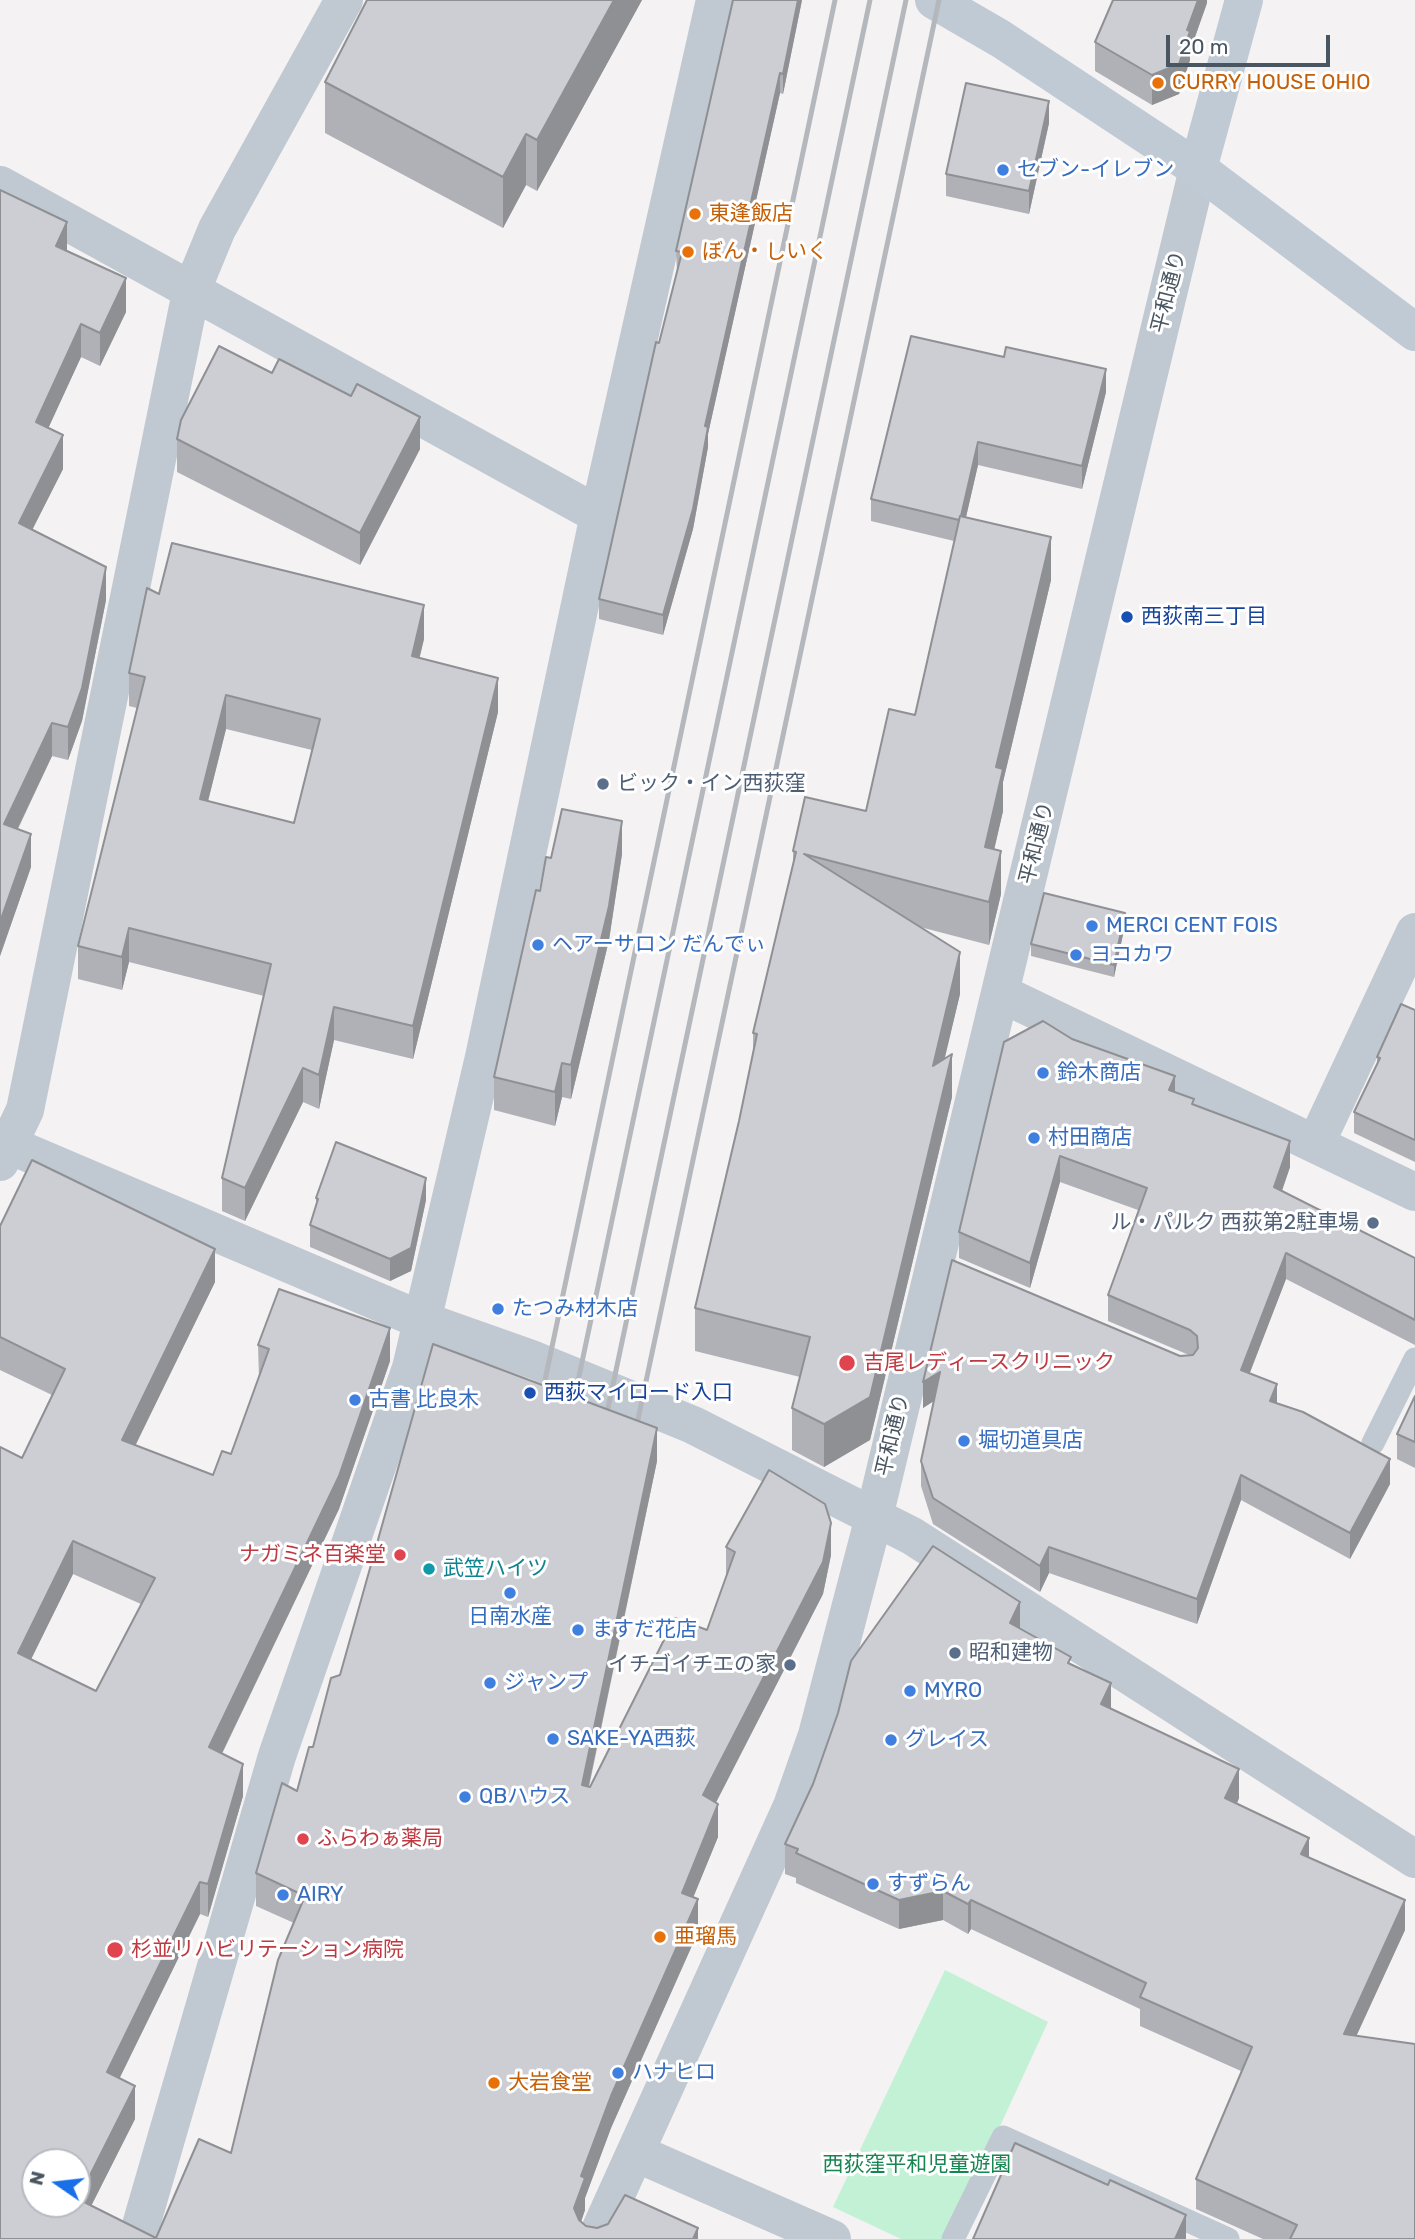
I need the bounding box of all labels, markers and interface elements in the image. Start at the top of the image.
scale bar [1170,21,1334,65]
text: 20 m [1179,34,1228,59]
place label: CURRY HOUSE OHIO [1172,70,1370,96]
marker: CURRY HOUSE OHIO [1150,75,1166,91]
place label: セブン-イレブン [1017,157,1174,183]
marker: セブン-イレブン [995,162,1011,178]
place label: 東逢飯店 [709,201,793,227]
marker: 東逢飯店 [687,206,703,222]
place label: ぼん・しいく [702,239,828,265]
marker: ぼん・しいく [680,244,696,260]
street label: 平和通り [1147,248,1191,336]
place label: 西荻南三丁目 [1141,604,1267,630]
marker: 西荻南三丁目 [1119,609,1135,625]
place label: ビック・イン西荻窪 [617,771,806,797]
marker: ビック・イン西荻窪 [595,776,611,792]
street label: 平和通り [1015,799,1059,887]
place label: MERCI CENT FOIS [1106,913,1278,939]
marker: MERCI CENT FOIS [1084,918,1100,934]
place label: ヘアーサロン だんでぃ [552,932,766,958]
marker: ヘアーサロン だんでぃ [530,937,546,953]
place label: ヨコカワ [1090,942,1174,968]
marker: ヨコカワ [1068,947,1084,963]
place label: 鈴木商店 [1057,1060,1141,1086]
marker: 鈴木商店 [1035,1065,1051,1081]
place label: 村田商店 [1048,1125,1132,1151]
marker: 村田商店 [1026,1130,1042,1146]
place label: ル・パルク 西荻第2駐車場 [1111,1210,1359,1236]
marker: ル・パルク 西荻第2駐車場 [1365,1215,1381,1231]
place label: たつみ材木店 [512,1296,638,1322]
marker: たつみ材木店 [490,1301,506,1317]
place label: 吉尾レディースクリニック [863,1350,1115,1376]
marker: 吉尾レディースクリニック [837,1353,857,1373]
place label: 西荻マイロード入口 [544,1380,733,1406]
marker: 西荻マイロード入口 [522,1385,538,1401]
place label: 古書 比良木 [369,1387,479,1413]
street label: 平和通り [871,1391,915,1479]
marker: 古書 比良木 [347,1392,363,1408]
place label: 堀切道具店 [978,1428,1083,1454]
marker: 堀切道具店 [956,1433,972,1449]
place label: ナガミネ百楽堂 [239,1542,386,1568]
marker: ナガミネ百楽堂 [392,1547,408,1563]
place label: 武笠ハイツ [443,1556,548,1582]
marker: 武笠ハイツ [421,1561,437,1577]
marker: 日南水産 [502,1585,518,1601]
place label: 日南水産 [468,1604,552,1630]
place label: ますだ花店 [592,1617,697,1643]
marker: ますだ花店 [570,1622,586,1638]
place label: 昭和建物 [969,1640,1053,1666]
marker: 昭和建物 [947,1645,963,1661]
place label: イチゴイチエの家 [608,1652,776,1678]
marker: イチゴイチエの家 [782,1657,798,1673]
place label: ジャンプ [504,1670,588,1696]
marker: ジャンプ [482,1675,498,1691]
place label: MYRO [924,1678,982,1704]
marker: MYRO [902,1683,918,1699]
place label: SAKE-YA西荻 [567,1726,696,1752]
place label: グレイス [905,1727,989,1753]
marker: SAKE-YA西荻 [545,1731,561,1747]
marker: グレイス [883,1732,899,1748]
place label: QBハウス [479,1784,570,1810]
marker: QBハウス [457,1789,473,1805]
place label: ふらわぁ薬局 [317,1826,443,1852]
marker: ふらわぁ薬局 [295,1831,311,1847]
place label: すずらん [887,1871,971,1897]
marker: すずらん [865,1876,881,1892]
place label: AIRY [297,1882,344,1908]
marker: AIRY [275,1887,291,1903]
place label: 亜瑠馬 [674,1924,737,1950]
marker: 亜瑠馬 [652,1929,668,1945]
place label: 杉並リハビリテーション病院 [131,1937,404,1963]
marker: 杉並リハビリテーション病院 [105,1940,125,1960]
place label: ハナヒロ [632,2060,716,2086]
marker: ハナヒロ [610,2065,626,2081]
place label: 大岩食堂 [508,2070,592,2096]
marker: 大岩食堂 [486,2075,502,2091]
north arrow [21,2148,91,2218]
park label: 西荻窪平和児童遊園 [823,2152,1011,2178]
text: N [24,2169,50,2188]

